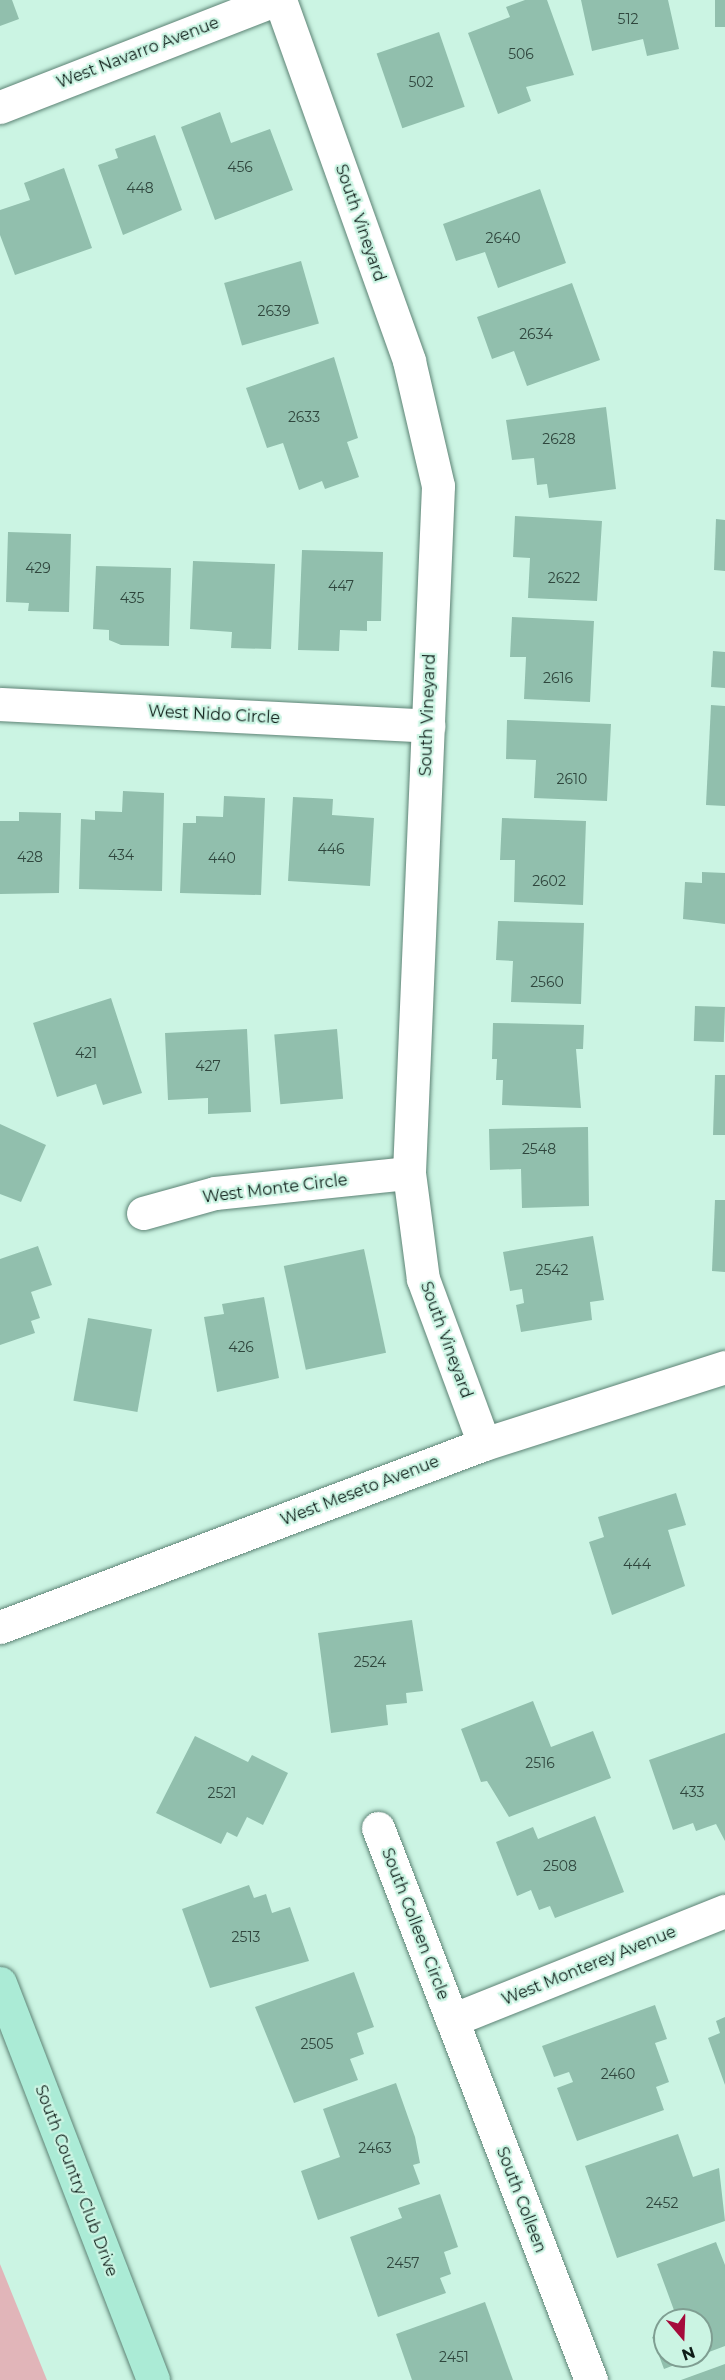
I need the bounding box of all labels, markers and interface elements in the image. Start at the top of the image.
house number: 512 [618,11,638,27]
street label: West Navarro Avenue [54,13,222,93]
house number: 506 [508,46,534,62]
house number: 502 [408,74,434,90]
house number: 456 [227,159,253,175]
street label: South Vineyard [331,162,389,284]
house number: 448 [126,180,154,196]
house number: 2640 [486,230,520,246]
house number: 2639 [258,303,290,319]
house number: 2634 [519,326,553,342]
house number: 2633 [288,409,320,425]
house number: 2628 [542,431,576,447]
house number: 429 [25,560,51,576]
house number: 2622 [548,570,580,586]
house number: 447 [328,578,354,594]
house number: 435 [120,590,144,606]
street label: South Vineyard [416,653,440,777]
house number: 2616 [543,670,573,686]
street label: West Nido Circle [148,702,280,728]
house number: 2610 [557,771,587,787]
house number: 446 [317,841,345,857]
house number: 434 [108,847,134,863]
house number: 428 [17,849,43,865]
house number: 440 [208,850,236,866]
house number: 2602 [532,873,566,889]
house number: 2560 [530,974,564,990]
house number: 421 [75,1045,97,1061]
house number: 427 [195,1058,221,1074]
house number: 2548 [522,1141,556,1157]
street label: West Monte Circle [201,1171,349,1207]
house number: 2542 [535,1262,569,1278]
street label: South Vineyard [416,1279,476,1401]
house number: 426 [228,1339,254,1355]
street label: West Meseto Avenue [278,1452,442,1530]
house number: 444 [623,1556,651,1572]
house number: 2524 [354,1654,386,1670]
house number: 2516 [525,1755,555,1771]
house number: 433 [680,1784,704,1800]
house number: 2521 [208,1785,236,1801]
street label: South Colleen Circle [377,1846,453,2002]
house number: 2508 [543,1858,577,1874]
street label: West Monterey Avenue [499,1922,679,2010]
house number: 2513 [232,1929,260,1945]
house number: 2505 [300,2036,334,2052]
house number: 2460 [601,2066,635,2082]
street label: South Country Club Drive [31,2082,121,2280]
house number: 2463 [358,2140,392,2156]
street label: South Colleen [492,2144,550,2256]
house number: 2452 [646,2195,678,2211]
house number: 2457 [387,2255,419,2271]
north arrow [653,2308,713,2368]
text: N [679,2343,698,2365]
house number: 2451 [439,2349,469,2365]

